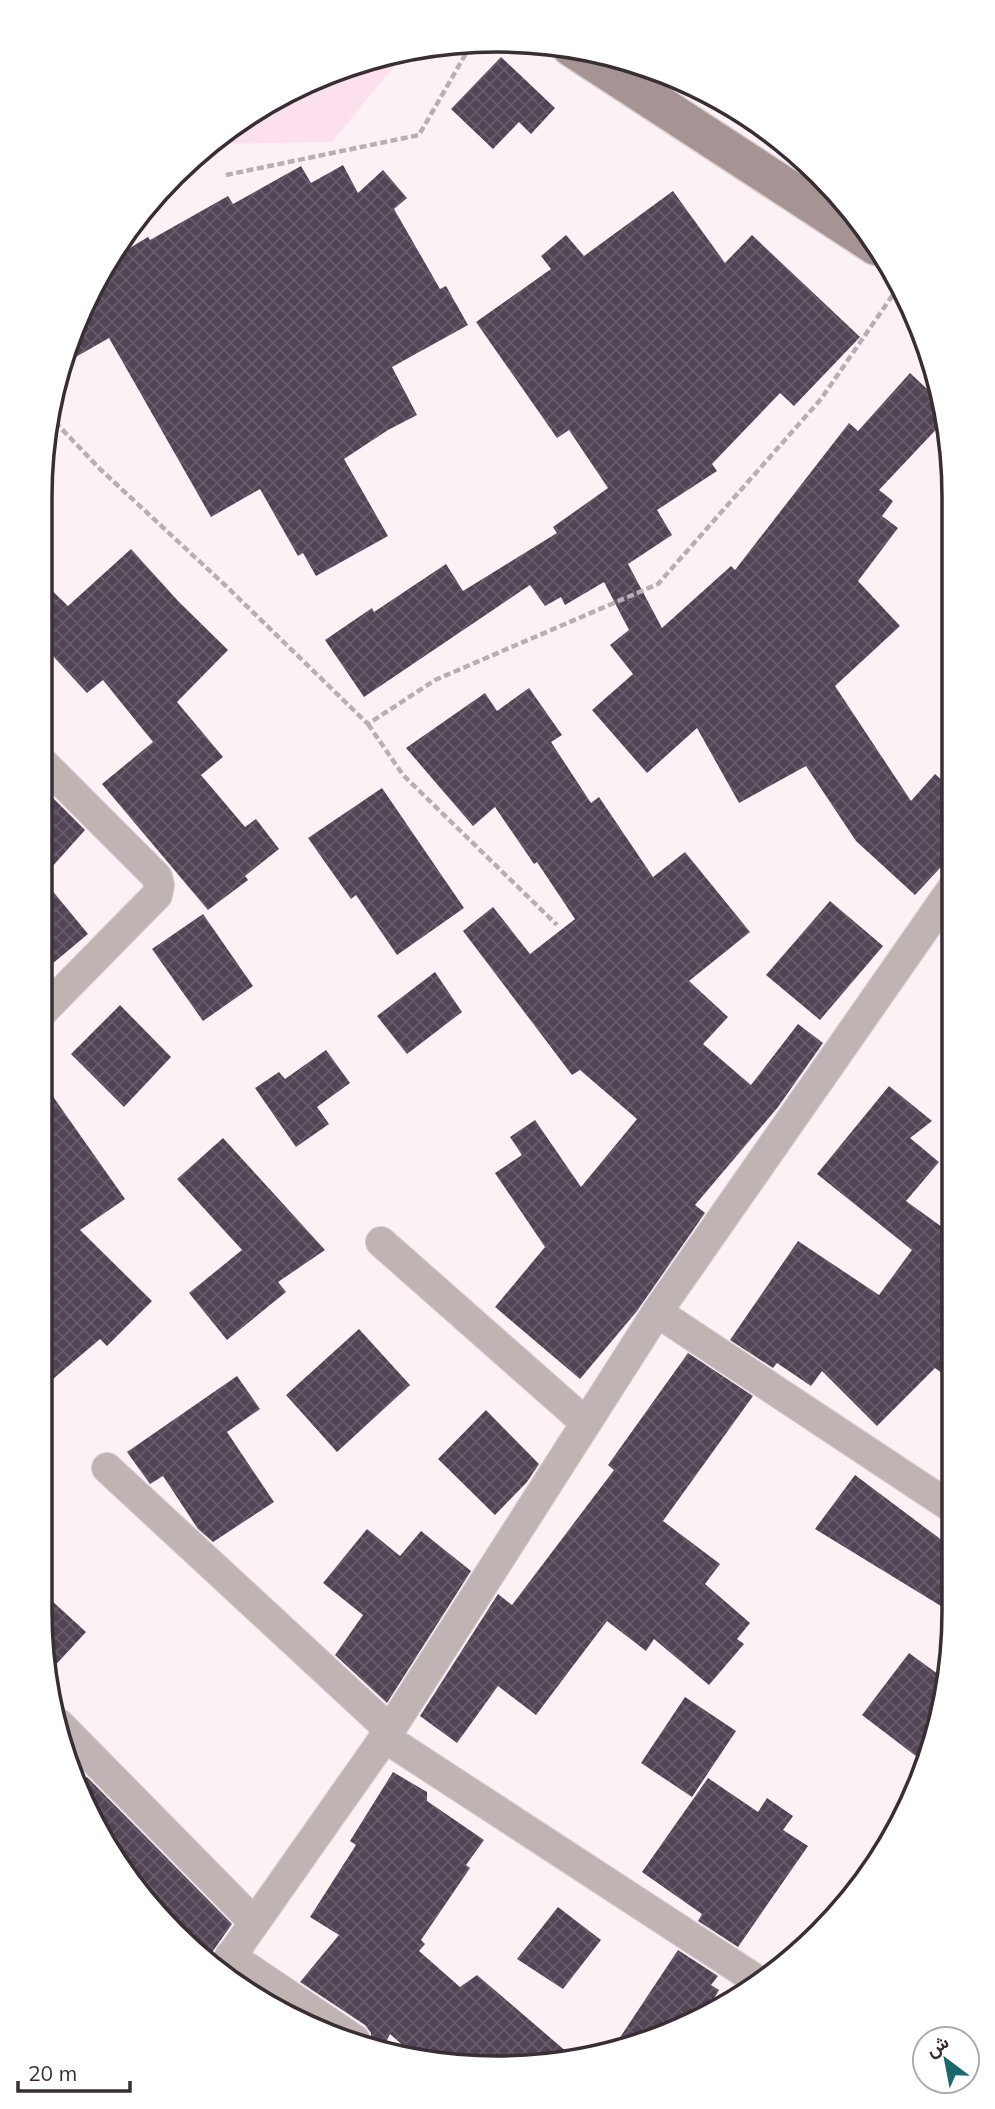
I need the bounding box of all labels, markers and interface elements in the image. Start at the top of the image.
north arrow [911,2025,981,2095]
text: ش [921,2029,953,2062]
scale bar [18,2050,130,2094]
text: 20 m [28,2060,77,2086]

